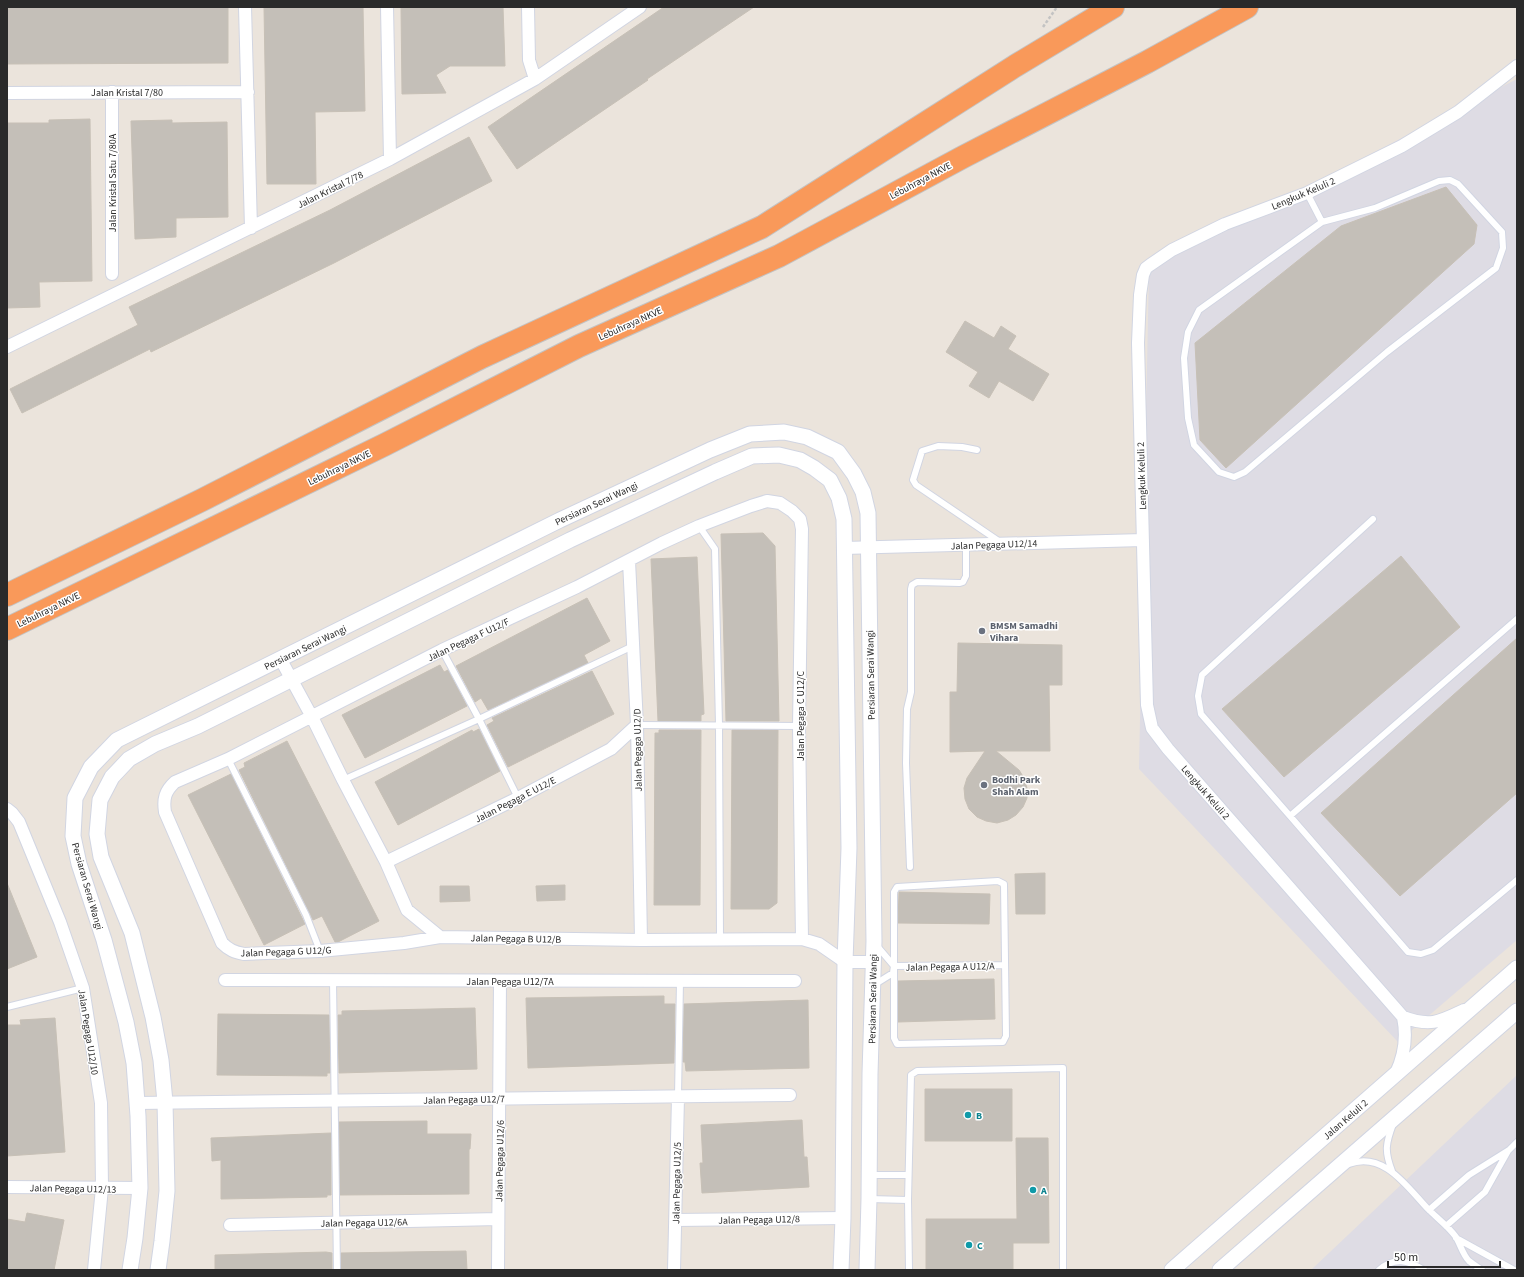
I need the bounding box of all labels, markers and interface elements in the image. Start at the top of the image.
street label: Jalan Kristal 7/80 [91,86,163,100]
street label: Jalan Kristal Satu 7/80A [106,133,120,232]
street label: Lebuhraya NKVE [887,159,954,203]
street label: Jalan Kristal 7/78 [295,168,366,212]
street label: Lengkuk Keluli 2 [1269,174,1337,214]
street label: Lebuhraya NKVE [596,304,665,344]
street label: Lengkuk Keluli 2 [1134,442,1150,510]
street label: Lebuhraya NKVE [306,447,373,489]
street label: Persiaran Serai Wangi [553,479,640,529]
street label: Jalan Pegaga U12/14 [950,536,1038,554]
street label: Lebuhraya NKVE [15,589,82,631]
street label: Jalan Pegaga F U12/F [425,615,512,665]
place label: BMSM Samadhi Vihara [989,619,1058,645]
street label: Persiaran Serai Wangi [262,622,349,674]
marker: BMSM Samadhi Vihara [977,626,987,636]
street label: Persiaran Serai Wangi [863,630,879,720]
street label: Jalan Pegaga C U12/C [794,671,808,761]
street label: Jalan Pegaga U12/D [630,708,646,792]
street label: Lengkuk Keluli 2 [1178,762,1233,823]
street label: Jalan Pegaga E U12/E [472,773,558,826]
place label: Bodhi Park Shah Alam [992,773,1041,799]
marker: Bodhi Park Shah Alam [979,780,989,790]
street label: Persiaran Serai Wangi [68,841,106,931]
street label: Jalan Pegaga B U12/B [471,931,562,947]
street label: Jalan Pegaga G U12/G [240,943,332,961]
street label: Persiaran Serai Wangi [865,954,881,1044]
street label: Jalan Pegaga A U12/A [905,959,995,975]
street label: Jalan Pegaga U12/7A [466,975,554,989]
street label: Jalan Pegaga U12/10 [74,988,102,1076]
street label: Jalan Pegaga U12/7 [423,1092,505,1108]
street label: Jalan Keluli 2 [1320,1096,1371,1143]
place label: B [976,1109,982,1123]
marker: B [963,1110,973,1120]
street label: Jalan Pegaga U12/6 [492,1120,508,1202]
street label: Jalan Pegaga U12/5 [669,1142,685,1224]
street label: Jalan Pegaga U12/13 [29,1181,117,1197]
place label: A [1040,1184,1047,1198]
marker: A [1028,1185,1038,1195]
street label: Jalan Pegaga U12/8 [718,1212,800,1228]
street label: Jalan Pegaga U12/6A [320,1215,408,1231]
place label: C [977,1239,983,1253]
marker: C [964,1240,974,1250]
scale bar [1388,1243,1500,1269]
text: 50 m [1394,1249,1418,1266]

